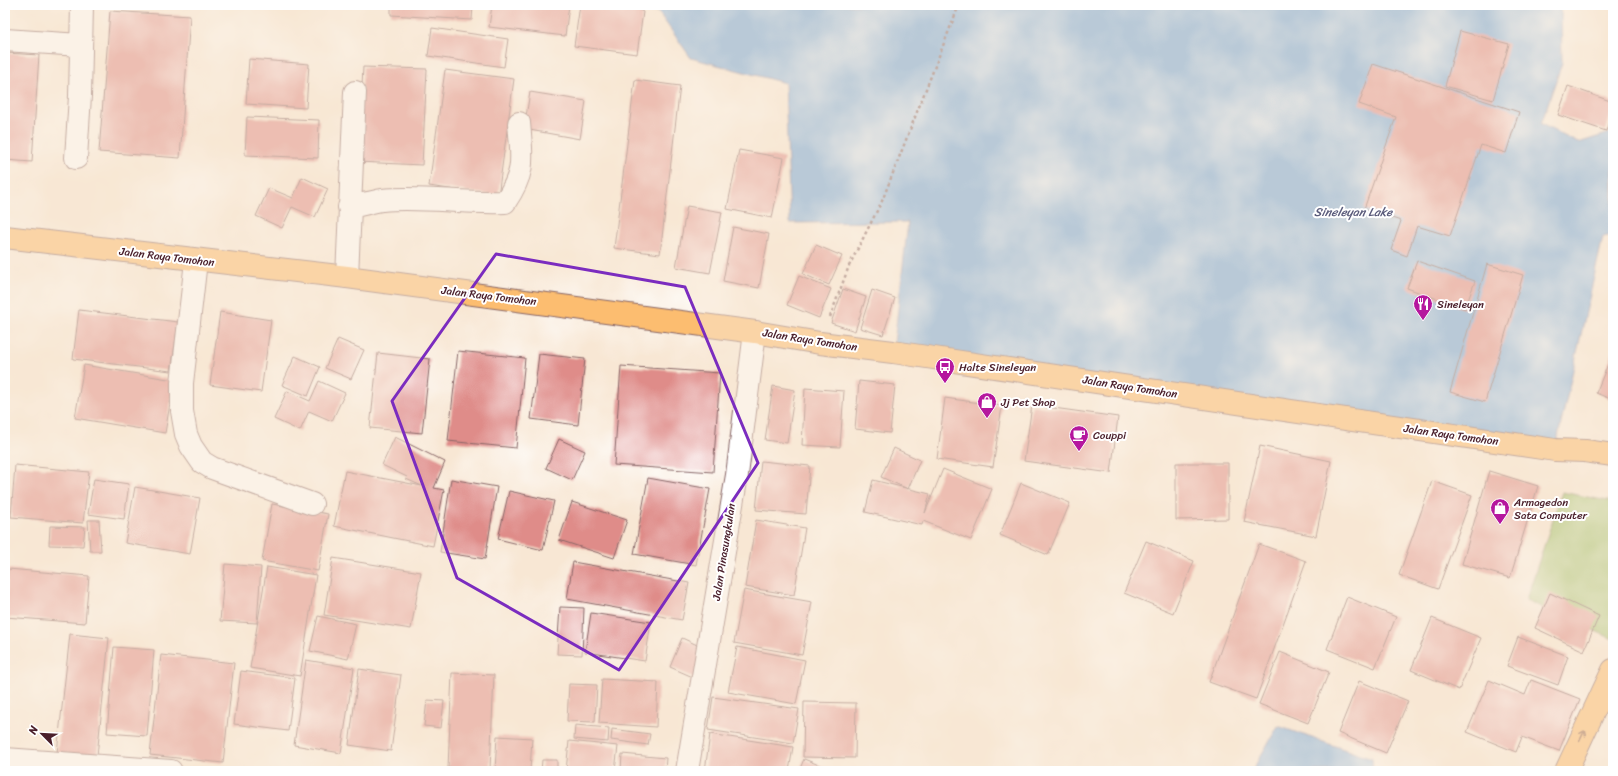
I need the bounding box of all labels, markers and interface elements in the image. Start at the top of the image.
water label: Sineleyan Lake [1314,201,1393,223]
street label: Jalan Raya Tomohon [117,242,216,272]
street label: Jalan Raya Tomohon [439,281,538,311]
restaurant icon: Sineleyan [1412,293,1434,321]
place label: Sineleyan [1437,295,1484,314]
street label: Jalan Raya Tomohon [760,323,859,357]
bus stop icon: Halte Sineleyan [934,356,956,384]
place label: Halte Sineleyan [959,358,1036,377]
street label: Jalan Raya Tomohon [1080,370,1179,404]
shop icon: Jj Pet Shop [976,391,998,419]
place label: Jj Pet Shop [1000,393,1056,412]
street label: Jalan Raya Tomohon [1401,419,1500,451]
cafe icon: Couppi [1068,424,1090,452]
place label: Couppi [1093,426,1127,445]
place label: Armagedon Sata Computer [1513,493,1589,525]
shop icon: Armagedon Sata Computer [1489,497,1511,525]
street label: Jalan Pinasungkulan [707,502,741,603]
north arrow [22,714,62,754]
text: N [23,722,44,738]
one-way arrow [1579,730,1586,742]

